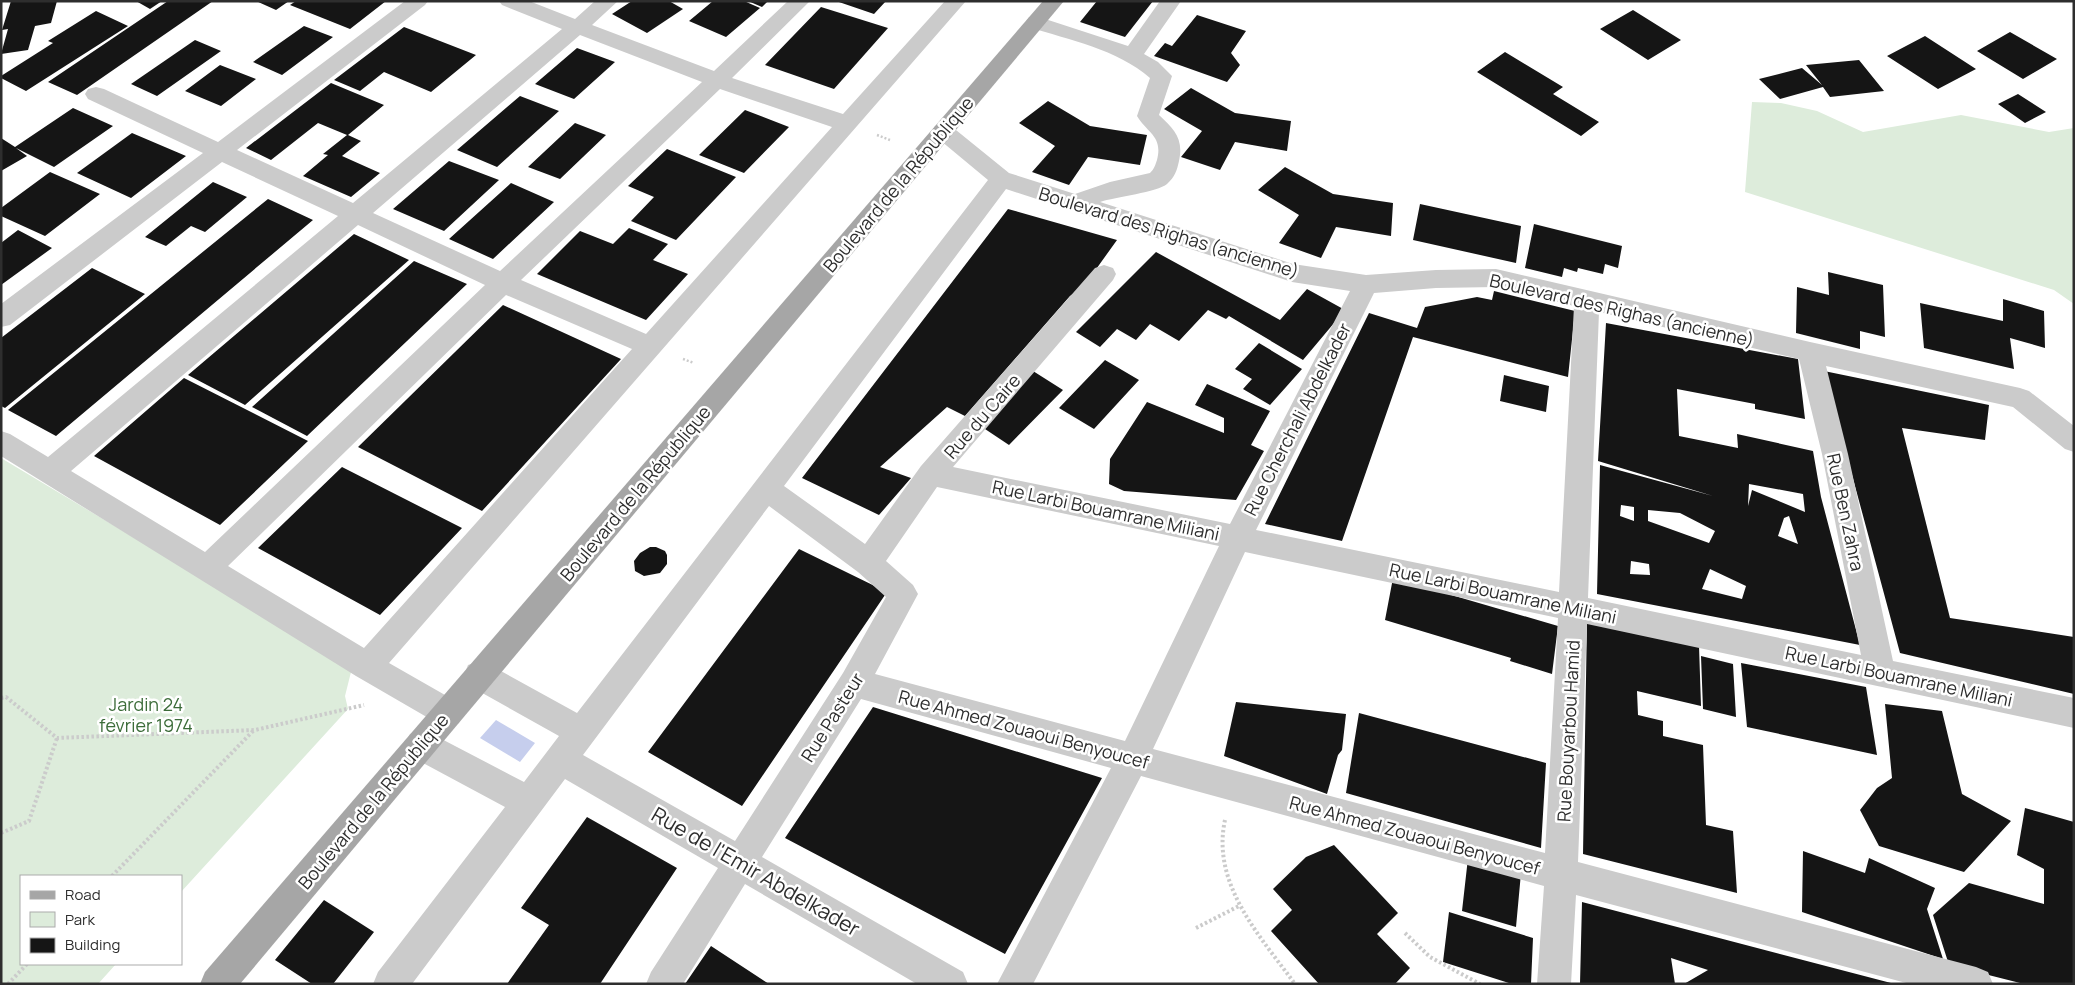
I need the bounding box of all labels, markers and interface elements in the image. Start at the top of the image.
street label: Boulevard de la République [817,91,979,277]
street label: Boulevard des Righas (ancienne) [1036,181,1302,283]
street label: Boulevard des Righas (ancienne) [1487,268,1757,352]
street label: Rue Cherchali Abdelkader [1238,318,1356,519]
street label: Rue du Caire [938,368,1026,464]
street label: Boulevard de la République [554,400,716,586]
street label: Rue Ben Zahra [1822,451,1870,573]
street label: Rue Larbi Bouamrane Miliani [990,474,1222,546]
street label: Rue Larbi Bouamrane Miliani [1387,557,1619,629]
street label: Rue Bouyarbou Hamid [1551,639,1585,823]
street label: Rue Larbi Bouamrane Miliani [1783,640,2015,712]
street label: Rue Pasteur [795,668,869,766]
street label: Rue Ahmed Zouaoui Benyoucef [896,684,1153,774]
park label: Jardin 24 février 1974 [99,692,193,737]
street label: Boulevard de la République [292,708,454,894]
street label: Rue Ahmed Zouaoui Benyoucef [1287,790,1544,880]
street label: Rue de l'Emir Abdelkader [647,800,866,942]
legend [20,875,182,965]
text: Road [65,884,101,905]
text: Park [65,909,95,930]
text: Building [65,934,120,955]

